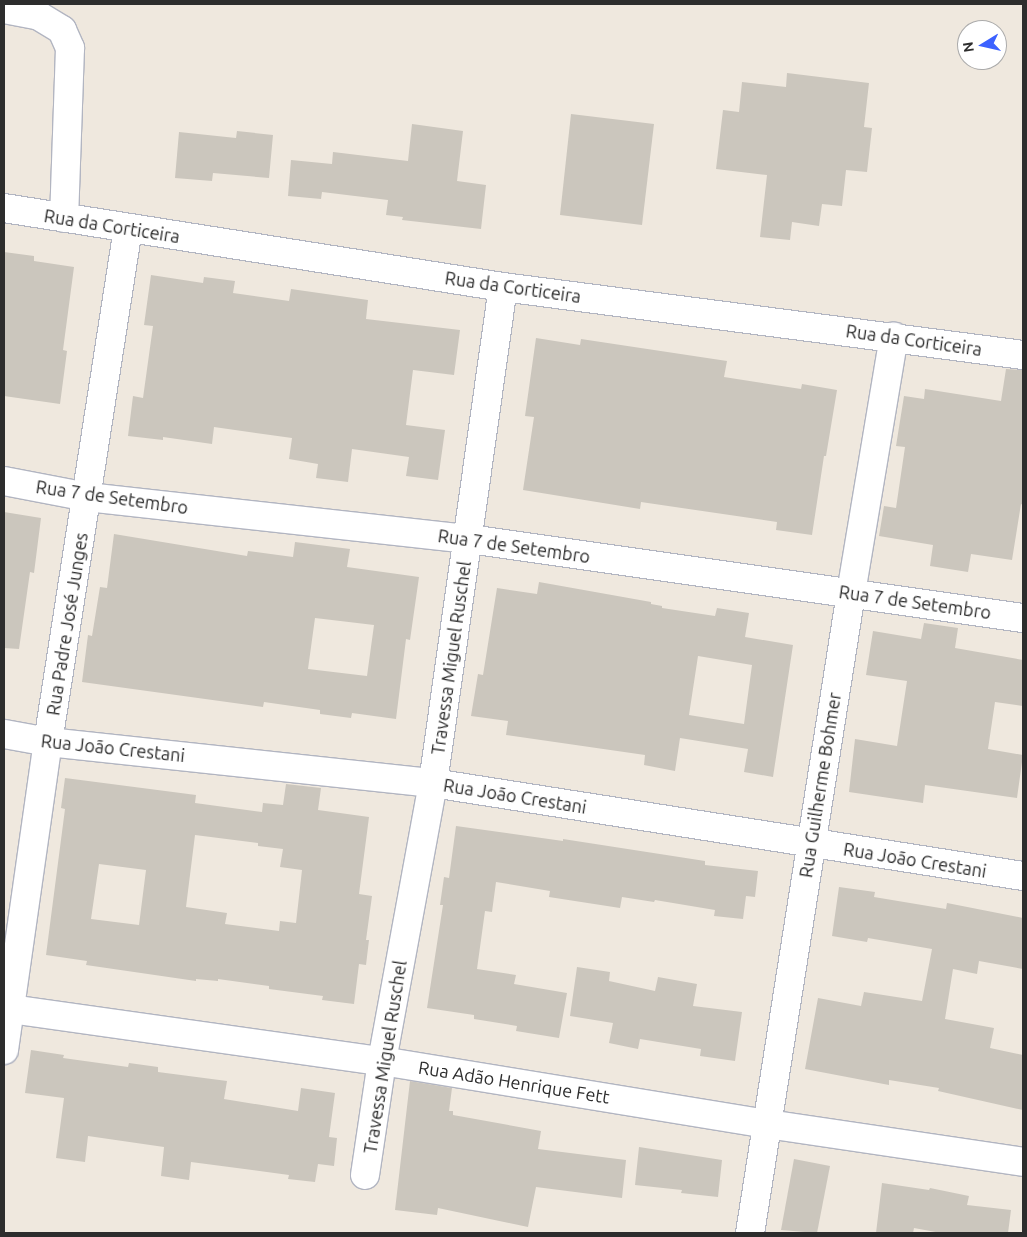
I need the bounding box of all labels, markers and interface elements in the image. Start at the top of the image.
north arrow [957,20,1007,70]
text: N [959,41,977,54]
street label: Rua da Corticeira [43,205,181,247]
street label: Rua da Corticeira [444,267,582,307]
street label: Rua da Corticeira [845,320,983,360]
street label: Rua 7 de Setembro [35,476,189,518]
street label: Rua 7 de Setembro [437,525,591,567]
street label: Rua Padre José Junges [42,531,92,717]
street label: Travessa Miguel Ruschel [427,560,475,756]
street label: Rua 7 de Setembro [838,581,992,623]
street label: Rua Guilherme Bohmer [795,691,845,879]
street label: Rua João Crestani [40,730,186,766]
street label: Rua João Crestani [442,774,588,818]
street label: Rua João Crestani [842,838,988,882]
street label: Travessa Miguel Ruschel [359,959,411,1155]
street label: Rua Adão Henrique Fett [417,1056,611,1108]

